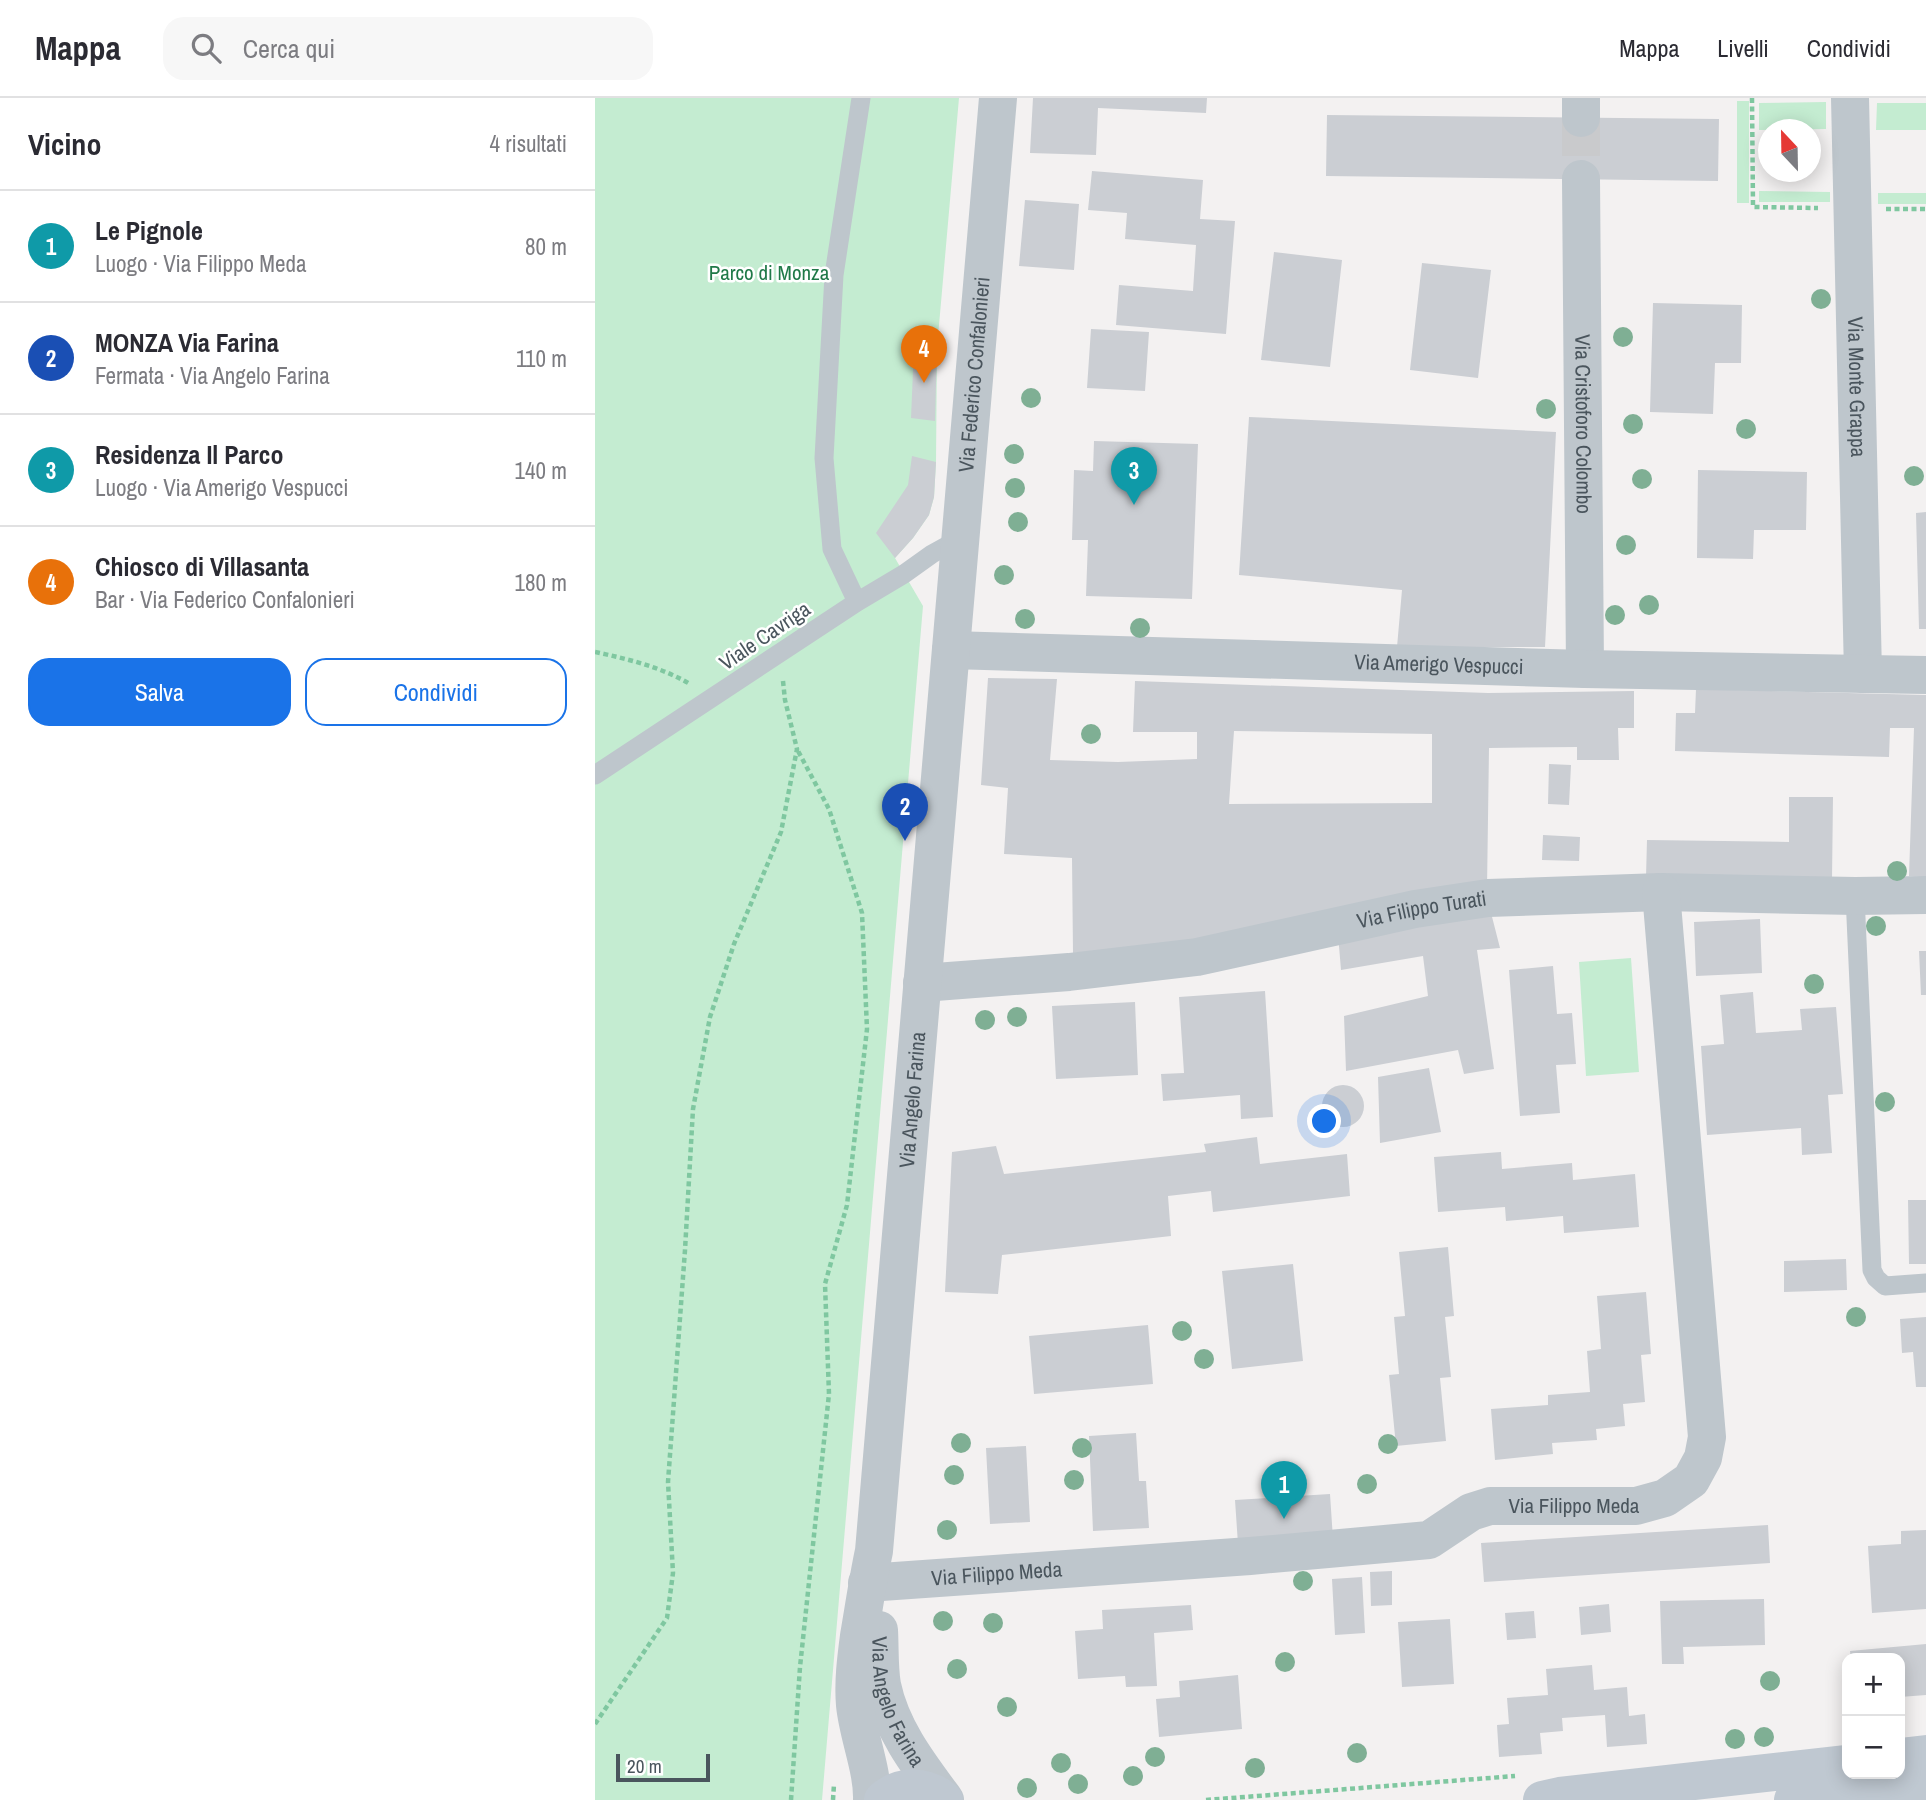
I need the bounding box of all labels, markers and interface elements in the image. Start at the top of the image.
search box [163,17,653,80]
text: Mappa [35,26,121,70]
icon: search [187,29,225,67]
text: Cerca qui [243,31,335,66]
text: Mappa [1619,32,1679,64]
text: Livelli [1717,32,1769,64]
text: Condividi [1807,32,1891,64]
north arrow [1758,119,1821,182]
text: Vicino [28,124,101,164]
text: 4 risultati [489,128,567,159]
text: Le Pignole [95,213,203,248]
text: 1 [46,231,56,262]
text: 80 m [525,231,567,262]
text: Luogo · Via Filippo Meda [95,248,307,279]
park label: Parco di Monza [709,258,830,287]
street label: Via Federico Confalonieri [951,276,997,473]
street label: Via Monte Grappa [1841,316,1873,458]
text: MONZA Via Farina [95,325,279,360]
pin: 4 [901,325,947,383]
street label: Via Cristoforo Colombo [1568,334,1599,514]
text: 2 [46,343,56,374]
text: 110 m [516,343,567,374]
text: Fermata · Via Angelo Farina [95,360,330,391]
text: Residenza Il Parco [95,437,283,472]
pin: 3 [1111,447,1157,505]
text: 3 [46,455,56,486]
text: 140 m [515,455,567,486]
text: Luogo · Via Amerigo Vespucci [95,472,348,503]
text: Chiosco di Villasanta [95,549,309,584]
text: 4 [46,567,56,598]
text: 180 m [515,567,567,598]
text: Bar · Via Federico Confalonieri [95,584,355,615]
street label: Viale Cavriga [713,594,816,677]
street label: Via Amerigo Vespucci [1354,647,1524,681]
button: Salva [28,658,291,726]
button: Condividi [305,658,567,726]
pin: 2 [882,783,928,841]
street label: Via Filippo Turati [1354,883,1488,935]
street label: Via Angelo Farina [892,1030,932,1169]
your location [1307,1104,1341,1138]
pin: 1 [1261,1461,1307,1519]
street label: Via Filippo Meda [1508,1491,1640,1520]
street label: Via Filippo Meda [930,1554,1063,1592]
street label: Via Angelo Farina [865,1636,932,1773]
map controls [1842,1653,1905,1779]
button: + [1842,1653,1905,1716]
button: − [1842,1716,1905,1779]
scale bar [616,1751,711,1783]
text: 20 m [627,1753,662,1779]

